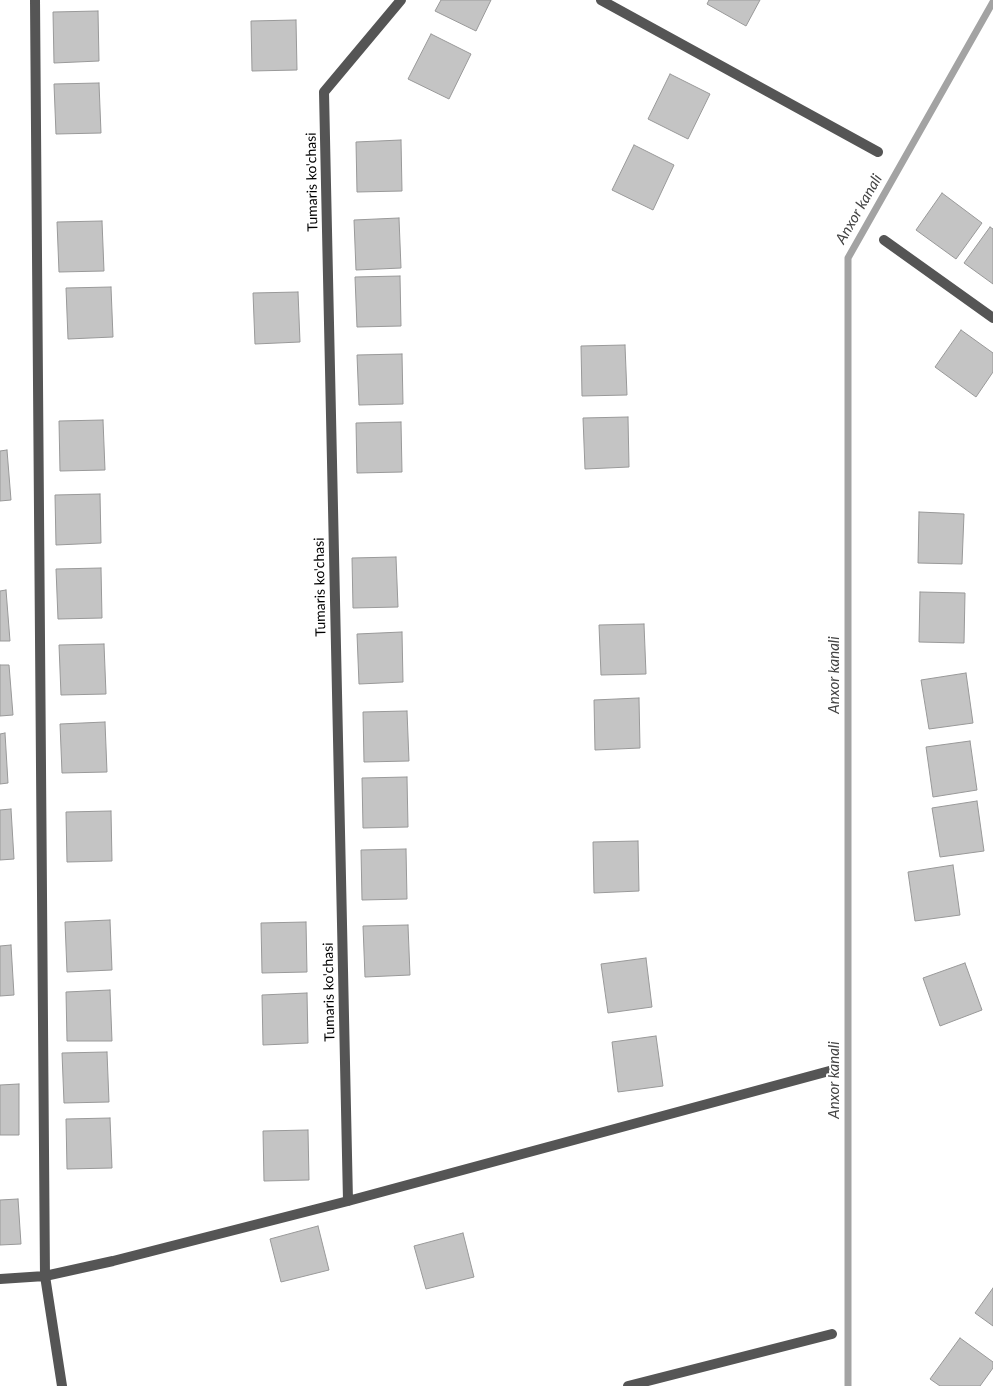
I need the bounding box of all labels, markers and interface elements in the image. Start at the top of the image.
street label: Tumaris ko'chasi [303,132,321,232]
water label: Anxor kanali [832,171,886,247]
street label: Tumaris ko'chasi [311,537,329,637]
water label: Anxor kanali [825,636,843,714]
street label: Tumaris ko'chasi [320,942,338,1042]
water label: Anxor kanali [825,1041,843,1119]

